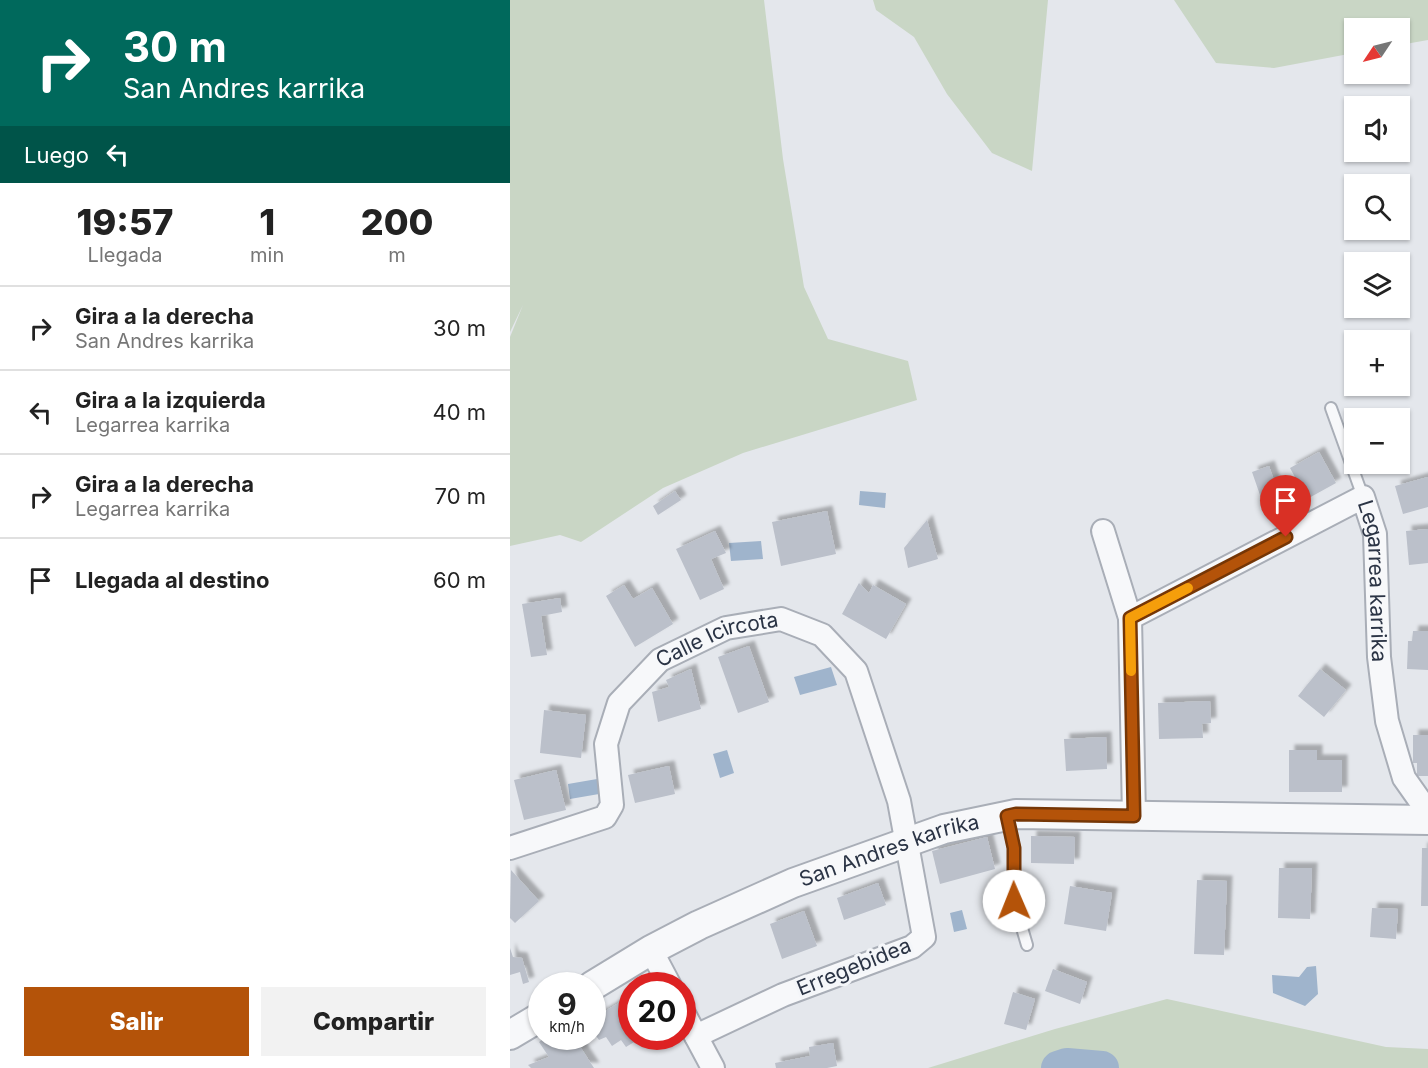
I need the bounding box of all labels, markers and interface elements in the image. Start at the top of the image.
north arrow [1344,18,1410,84]
map controls [1344,18,1410,474]
text: 30 m [123,21,227,72]
icon: right [24,24,102,102]
text: San Andres karrika [123,72,365,105]
button: sound [1344,96,1410,162]
icon: left [101,138,134,171]
text: Luego [24,142,89,168]
button: search [1344,174,1410,240]
text: 19:57 [77,200,174,244]
text: 1 [259,200,275,244]
text: 200 [361,200,434,244]
text: Llegada [88,243,162,267]
text: min [250,243,284,267]
text: m [388,243,406,267]
button: layers [1344,252,1410,318]
text: Gira a la derecha [75,303,254,329]
icon: right [24,312,57,345]
text: 30 m [433,315,486,341]
text: San Andres karrika [75,329,254,353]
button: + [1344,330,1410,396]
text: Gira a la izquierda [75,387,266,413]
icon: left [24,396,57,429]
text: 40 m [432,399,486,425]
button: − [1344,408,1410,474]
text: Legarrea karrika [75,413,230,437]
text: Gira a la derecha [75,471,254,497]
pin [1260,475,1311,537]
icon: right [24,480,57,513]
text: 70 m [435,483,486,509]
icon: arrive [1269,484,1302,517]
text: Legarrea karrika [75,497,230,521]
street label: Legarrea karrika [1353,497,1392,662]
icon: arrive [24,564,57,597]
text: Llegada al destino [75,567,269,593]
text: 60 m [433,567,486,593]
street label: Calle Icircota [652,607,780,672]
street label: San Andres karrika [796,809,981,892]
position arrow [982,869,1046,933]
street label: Erregebidea [793,932,915,1001]
speed limit sign: 20 [618,972,696,1050]
text: 9 [557,986,577,1022]
button: Salir [24,987,249,1056]
button: Compartir [261,987,486,1056]
text: km/h [549,1017,585,1036]

